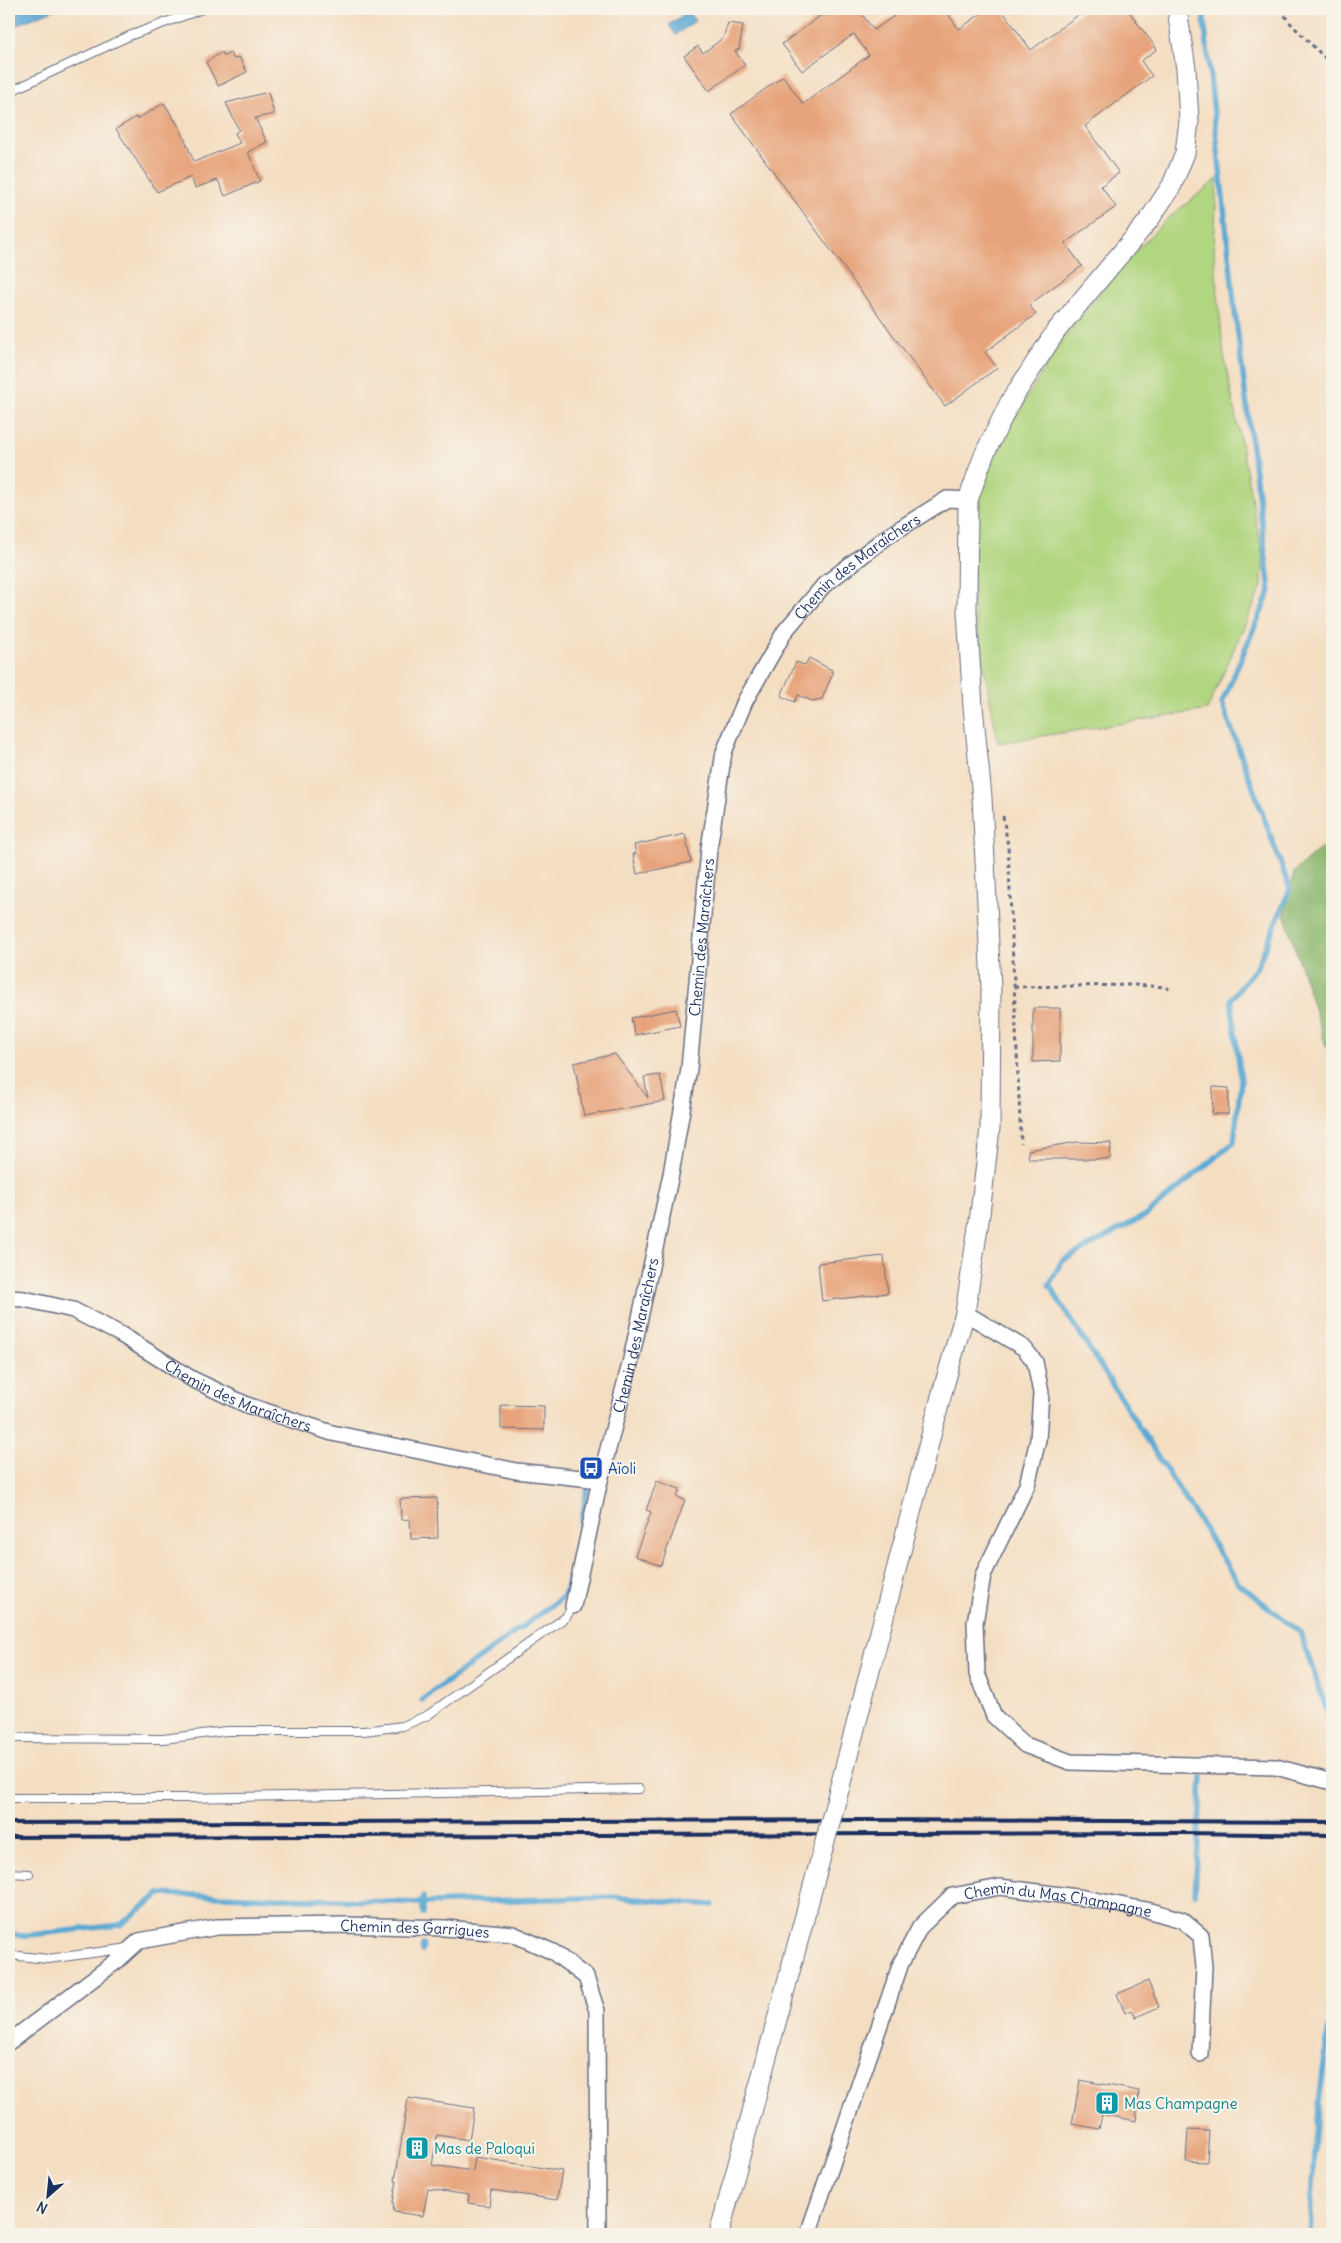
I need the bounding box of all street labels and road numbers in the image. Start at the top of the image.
street label: Chemin des Maraîchers [790,509,924,623]
street label: Chemin des Maraîchers [684,857,718,1017]
street label: Chemin des Maraîchers [608,1256,662,1415]
street label: Chemin des Maraîchers [161,1355,314,1435]
street label: Chemin du Mas Champagne [962,1877,1153,1920]
street label: Chemin des Garrigues [340,1915,491,1941]

